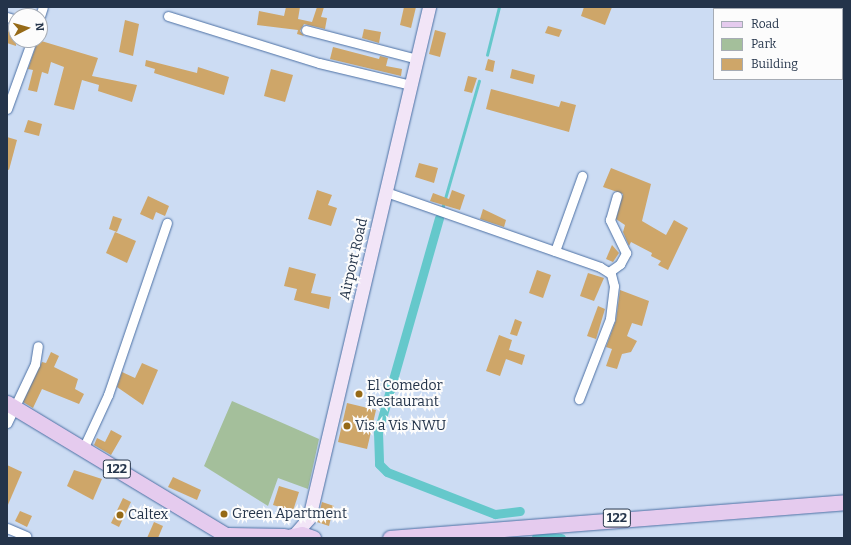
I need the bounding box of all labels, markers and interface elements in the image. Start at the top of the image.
north arrow [8,8,48,48]
legend [713,8,843,80]
text: Road [751,17,779,31]
text: N [33,22,46,32]
text: Park [751,37,776,51]
text: Building [751,57,798,71]
street label: Airport Road [336,217,372,301]
place label: El Comedor Restaurant [367,378,443,410]
marker: El Comedor Restaurant [354,389,364,399]
place label: Vis a Vis NWU [355,418,446,434]
marker: Vis a Vis NWU [342,421,352,431]
road number: 122 [102,458,132,480]
place label: Green Apartment [232,506,347,522]
place label: Caltex [128,507,168,523]
road number: 122 [602,507,632,529]
marker: Green Apartment [219,509,229,519]
marker: Caltex [115,510,125,520]

